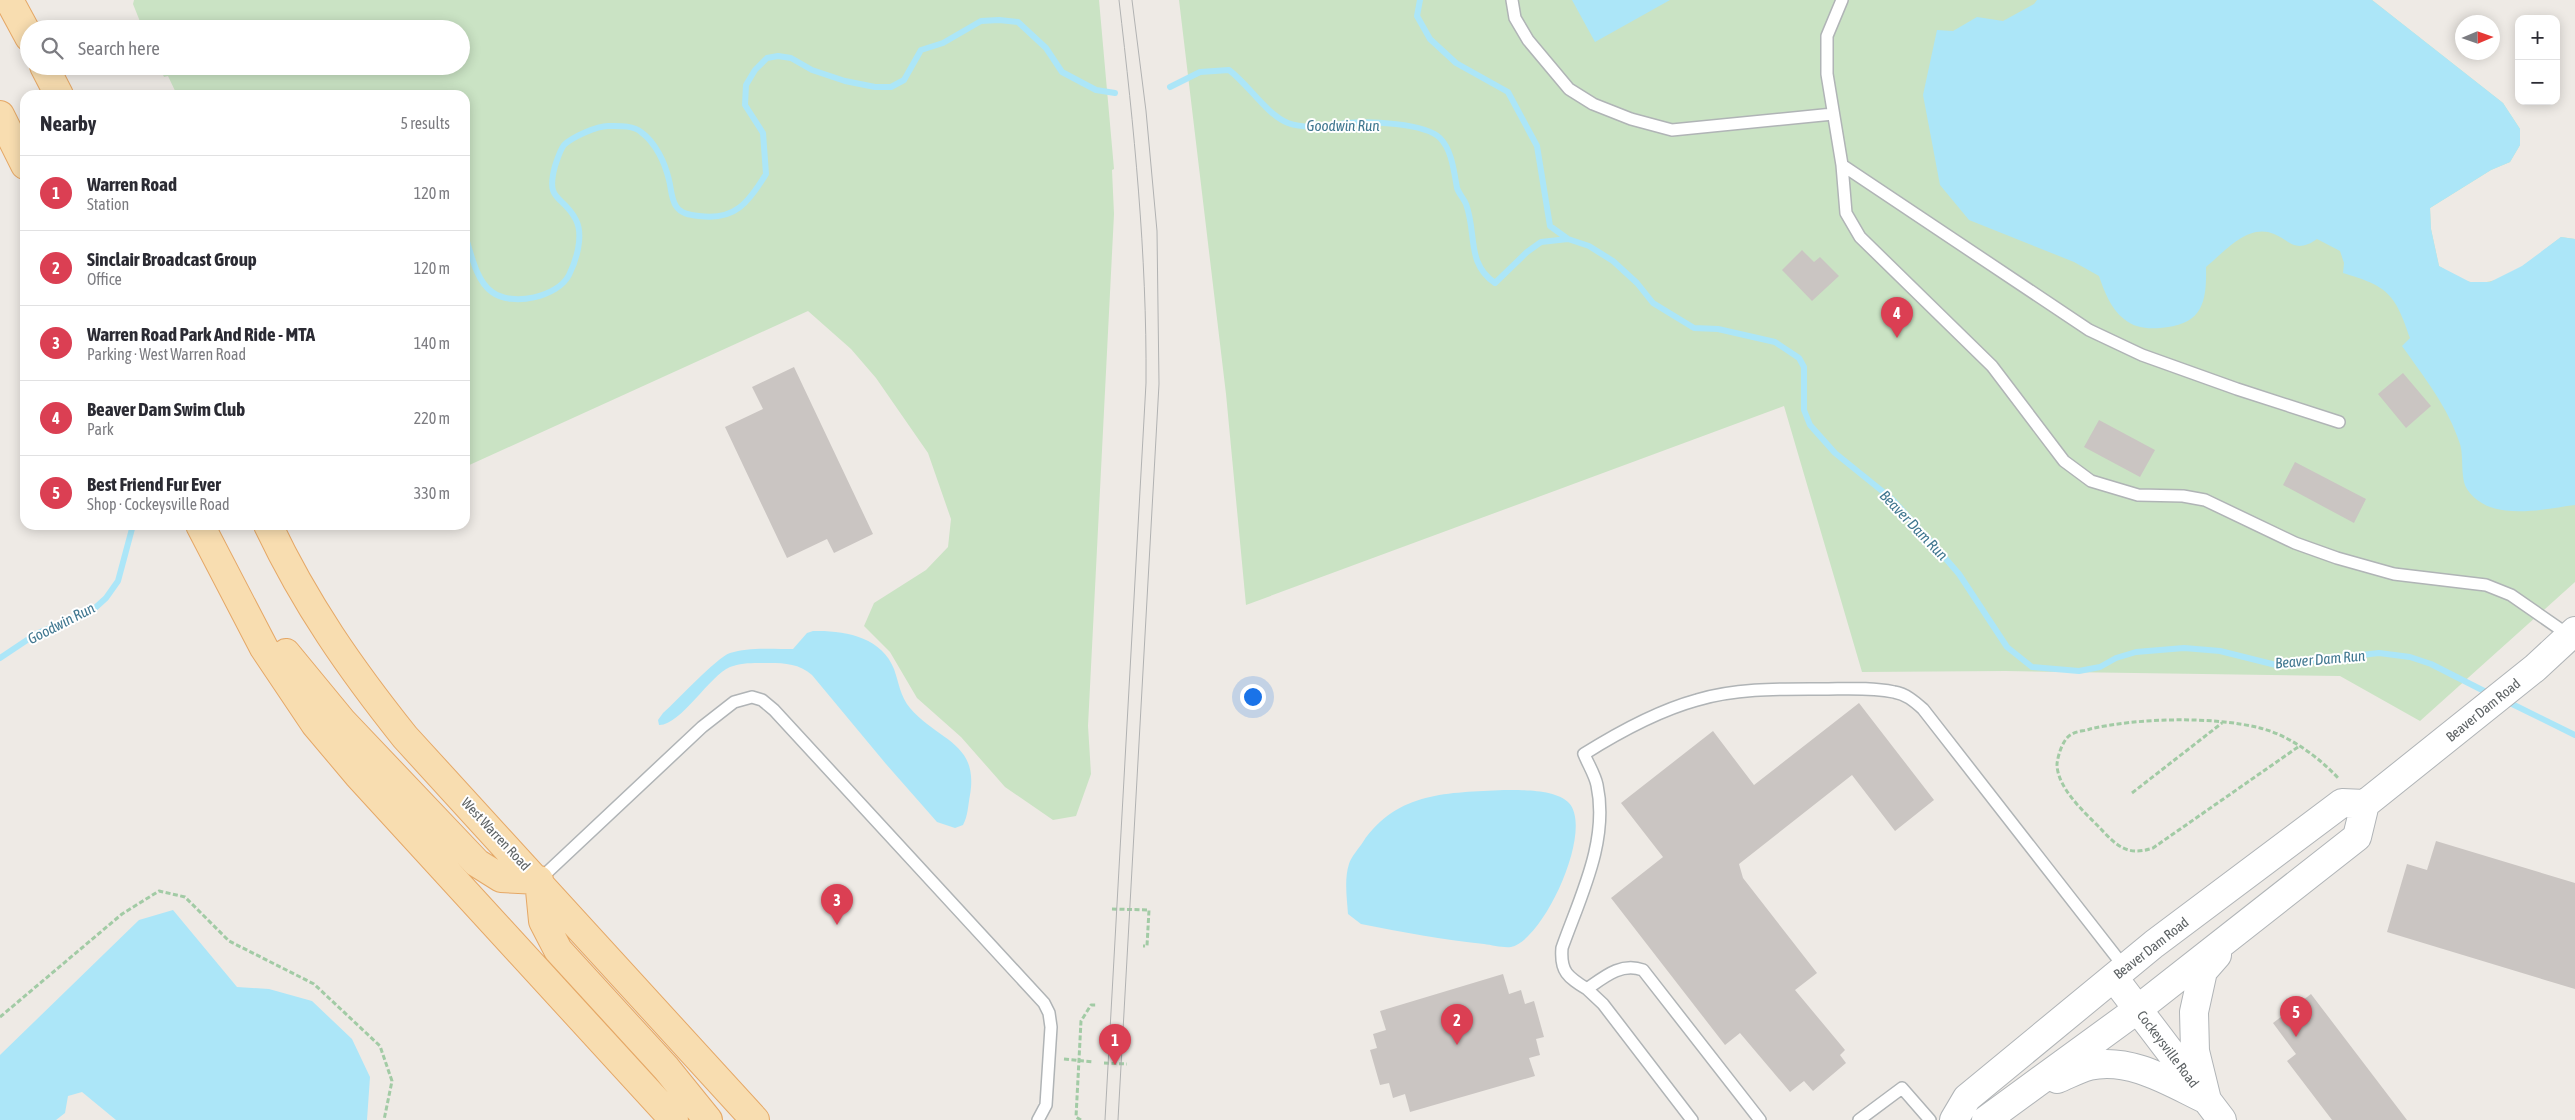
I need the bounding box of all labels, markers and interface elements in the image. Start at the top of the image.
north arrow [2455,15,2500,60]
map controls [2515,15,2560,105]
button: + [2515,15,2560,60]
search box [20,20,470,75]
icon: search [38,34,66,62]
text: Search here [78,37,160,59]
button: − [2515,60,2560,105]
text: Nearby [40,111,96,135]
text: 5 results [400,114,450,132]
water label: Goodwin Run [1307,117,1379,134]
text: Warren Road [87,173,177,195]
text: 1 [52,184,60,202]
text: 120 m [414,184,450,202]
text: Station [87,195,129,213]
text: Sinclair Broadcast Group [87,248,257,270]
text: 2 [52,259,60,277]
text: 120 m [414,259,450,277]
text: Office [87,270,122,288]
pin: 4 [1881,297,1913,338]
text: Warren Road Park And Ride - MTA [87,323,315,345]
text: 3 [52,334,60,352]
text: 140 m [414,334,450,352]
text: Parking · West Warren Road [87,345,246,363]
text: Beaver Dam Swim Club [87,398,245,420]
text: 4 [52,409,60,427]
text: 220 m [414,409,450,427]
text: Park [87,420,114,438]
text: Best Friend Fur Ever [87,473,221,495]
text: 5 [52,484,60,502]
text: 330 m [414,484,450,502]
water label: Beaver Dam Run [1877,487,1951,563]
text: Shop · Cockeysville Road [87,495,230,513]
water label: Goodwin Run [25,599,97,647]
water label: Beaver Dam Run [2274,647,2366,671]
street label: Beaver Dam Road [2443,675,2523,745]
your location [1240,684,1266,710]
street label: West Warren Road [458,794,534,874]
pin: 3 [821,884,853,925]
street label: Beaver Dam Road [2110,914,2192,982]
pin: 5 [2280,996,2312,1037]
pin: 2 [1441,1004,1473,1045]
street label: Cockeysville Road [2134,1007,2202,1091]
pin: 1 [1099,1024,1131,1065]

